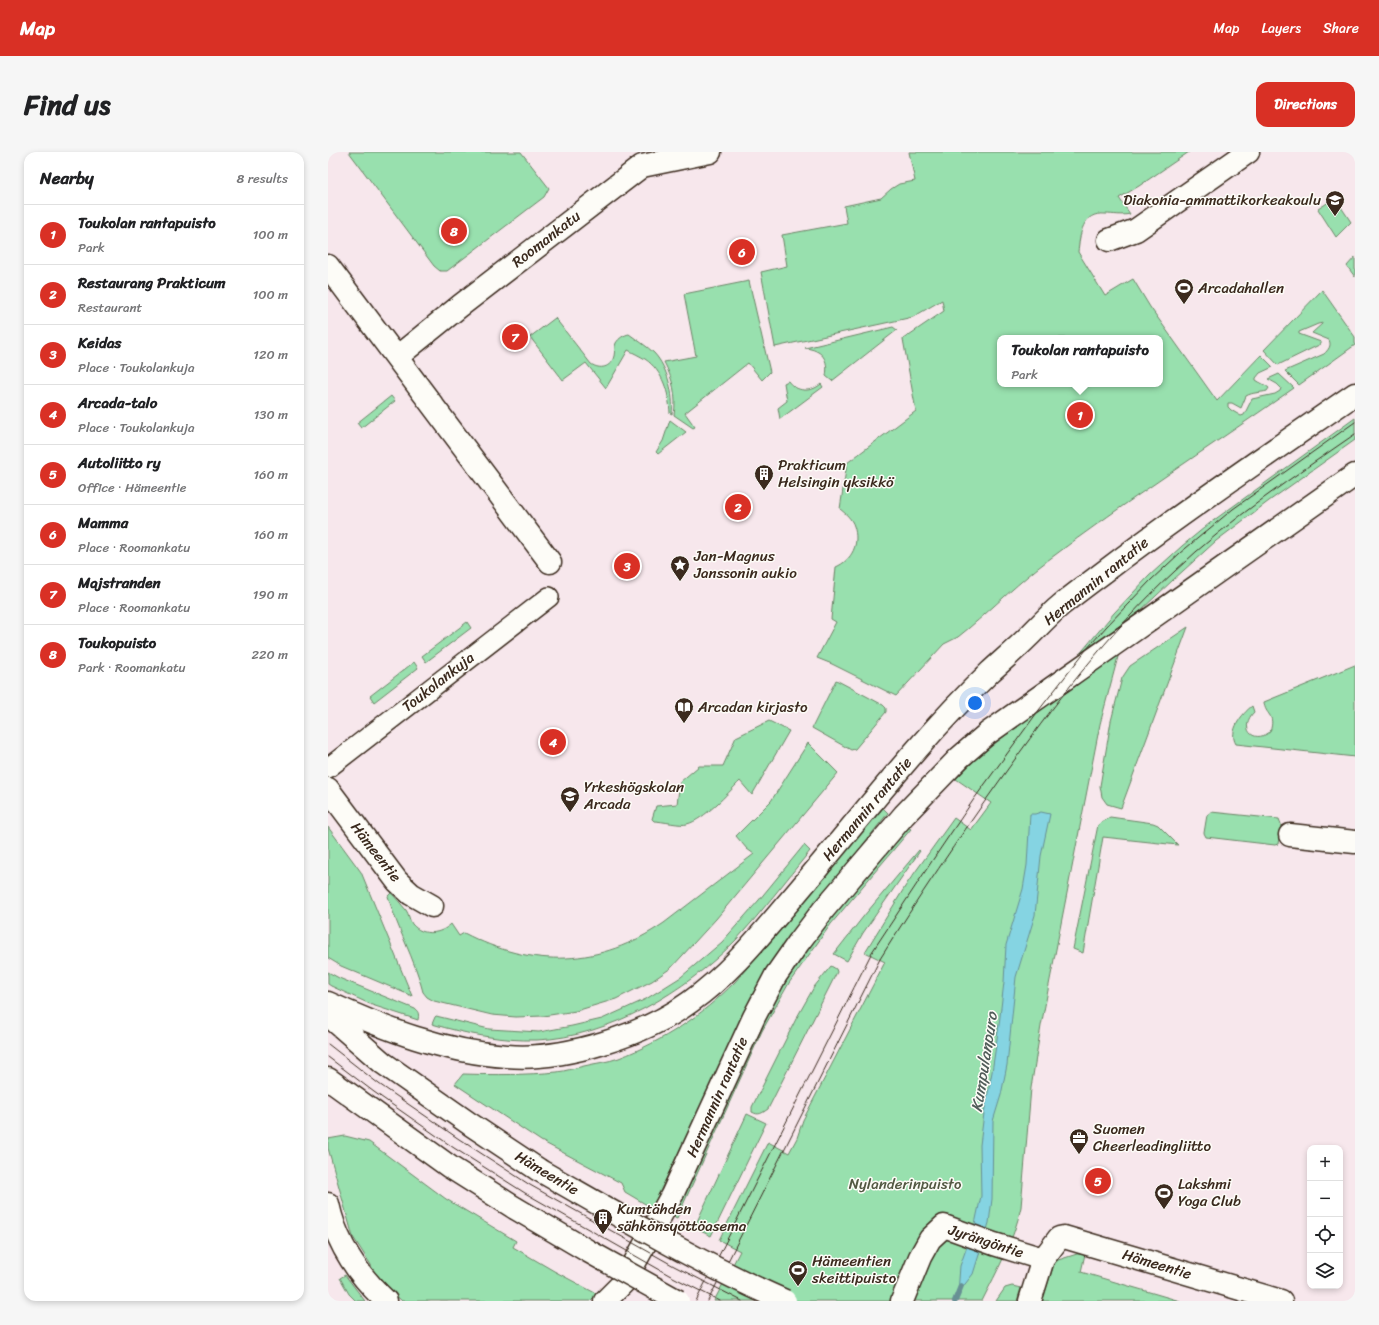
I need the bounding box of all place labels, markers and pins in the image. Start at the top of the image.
place label: Diakonia-ammattikorkeakoulu [1123,187,1321,213]
school or university icon: Diakonia-ammattikorkeakoulu [1324,189,1346,217]
pin: 8 [441,216,467,246]
pin: 6 [729,237,755,267]
place label: Arcadahallen [1197,275,1284,301]
sports icon: Arcadahallen [1173,277,1195,305]
pin: 7 [502,322,528,352]
pin: 1 [1067,400,1093,430]
place label: Prakticum Helsingin yksikkö [778,452,895,495]
building icon: Prakticum Helsingin yksikkö [753,463,775,491]
pin: 2 [725,492,751,522]
place label: Jan-Magnus Janssonin aukio [693,543,797,586]
pin: 3 [614,551,640,581]
place icon: Jan-Magnus Janssonin aukio [669,554,691,582]
place label: Arcadan kirjasto [697,694,808,720]
library icon: Arcadan kirjasto [673,696,695,724]
pin: 4 [540,727,566,757]
place label: Yrkeshögskolan Arcada [583,774,684,817]
school or university icon: Yrkeshögskolan Arcada [559,785,581,813]
place label: Suomen Cheerleadingliitto [1093,1116,1211,1159]
office icon: Suomen Cheerleadingliitto [1068,1127,1090,1155]
pin: 5 [1085,1166,1111,1196]
place label: Lakshmi Yoga Club [1178,1171,1241,1214]
sports icon: Lakshmi Yoga Club [1153,1182,1175,1210]
place label: Kumtähden sähkönsyöttöasema [616,1196,747,1239]
building icon: Kumtähden sähkönsyöttöasema [592,1207,614,1235]
place label: Hämeentien skeittipuisto [811,1248,897,1291]
sports icon: Hämeentien skeittipuisto [787,1259,809,1287]

